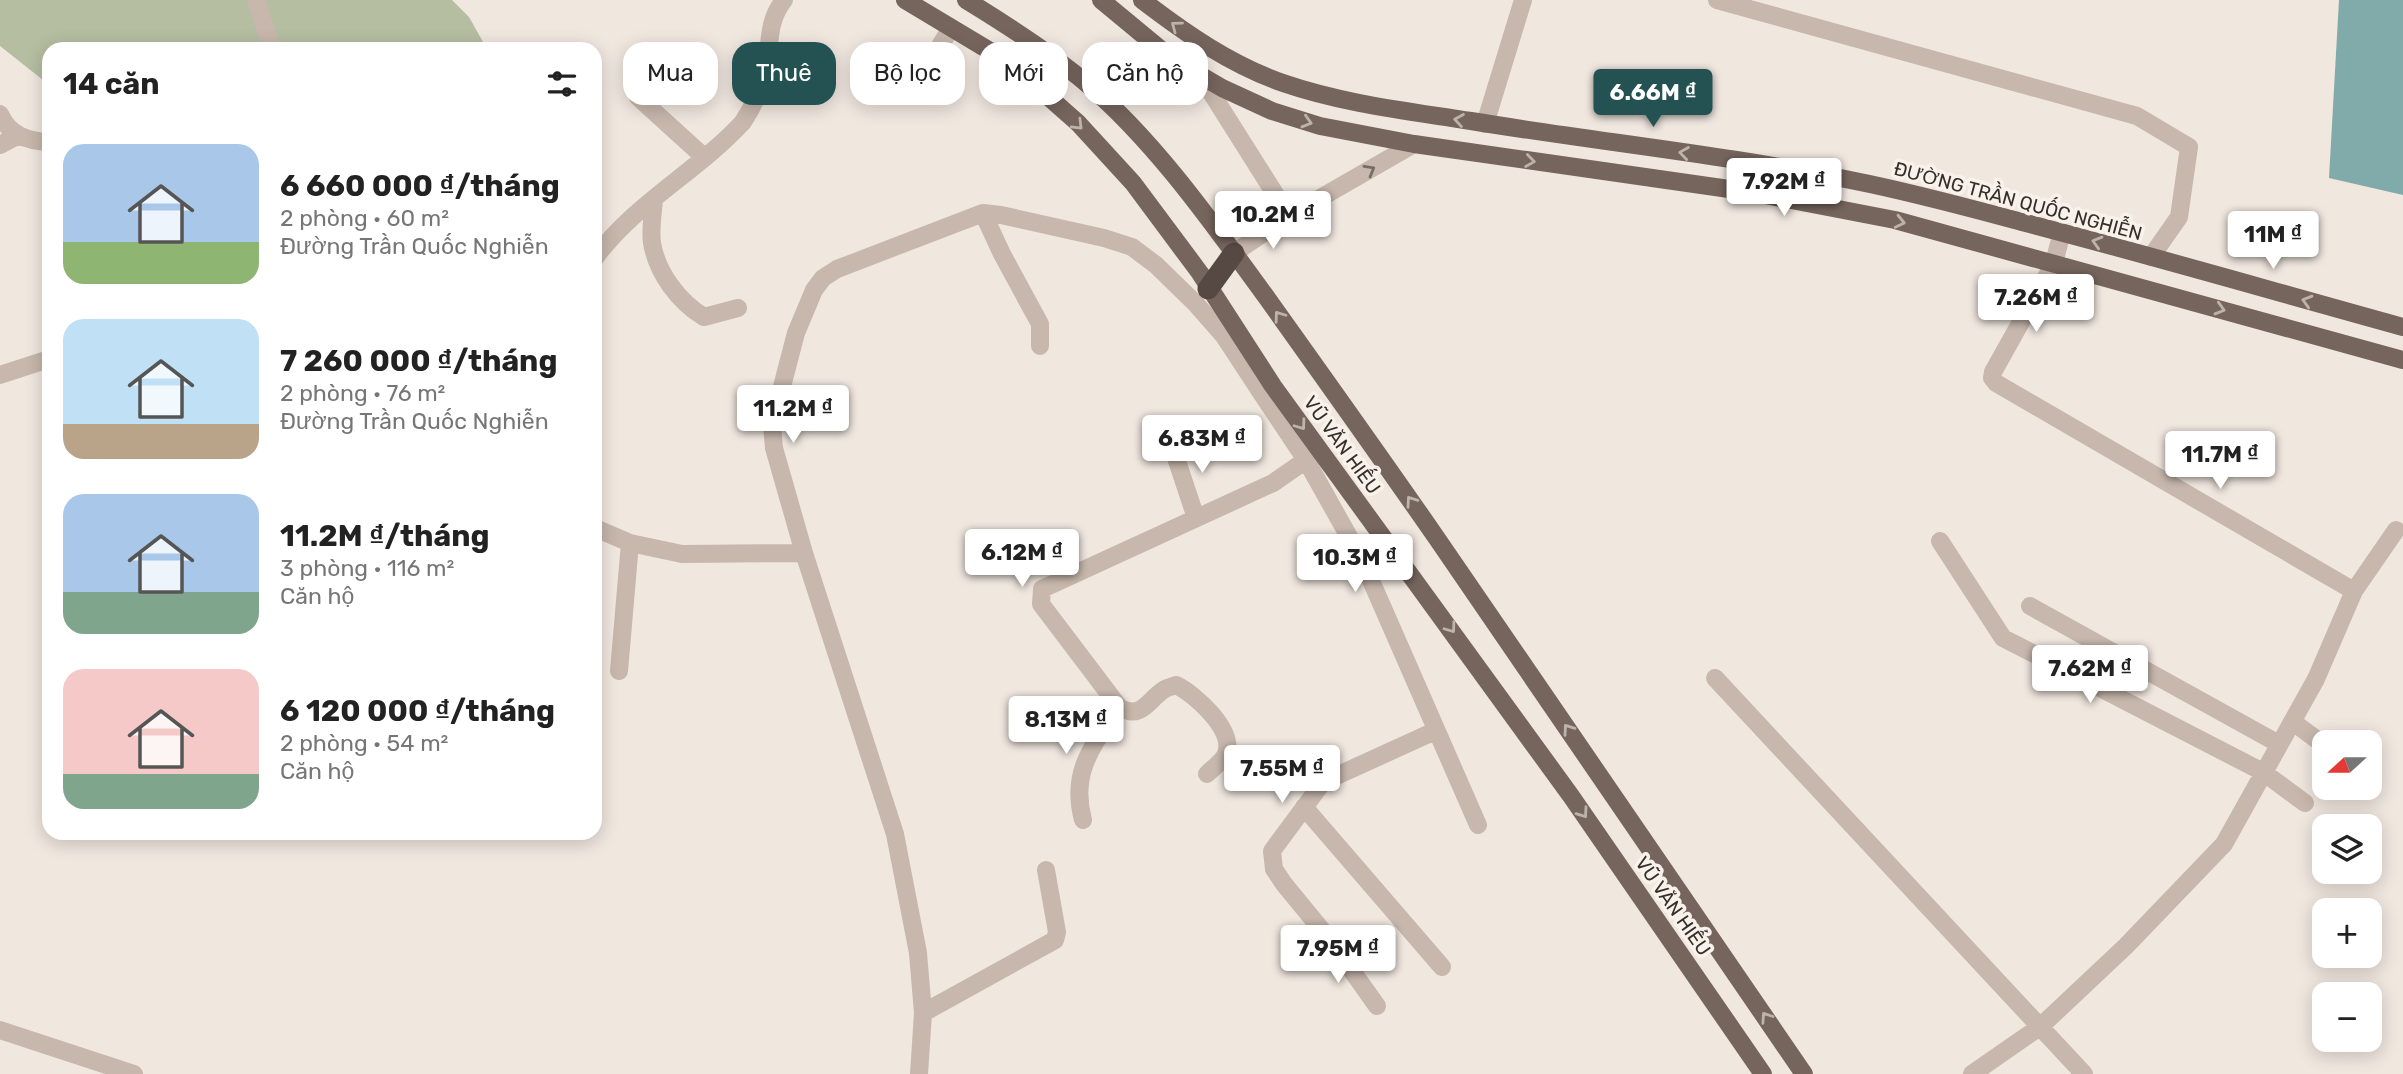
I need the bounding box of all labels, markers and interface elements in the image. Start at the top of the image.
one-way arrow [1171,22,1184,35]
chip: Mua [623,42,718,105]
chip: Thuê [732,42,836,105]
chip: Bộ lọc [850,42,965,105]
chip: Mới [979,42,1068,105]
chip: Căn hộ [1082,42,1208,105]
icon: filters [543,65,581,103]
text: 14 căn [63,66,159,102]
pin: 6.66M ₫ [1588,69,1718,129]
text: 6.66M ₫ [1609,78,1697,106]
one-way arrow [1453,112,1464,127]
one-way arrow [1301,113,1313,128]
one-way arrow [1070,117,1083,130]
one-way arrow [1678,146,1690,161]
one-way arrow [1525,153,1536,168]
street label: ĐƯỜNG TRẦN QUỐC NGHIỄN [1891,154,2145,245]
pin: 7.92M ₫ [1719,158,1849,218]
one-way arrow [1362,165,1375,178]
text: 7.92M ₫ [1743,167,1825,195]
text: 6 660 000 ₫/tháng [280,168,560,204]
icon: home [119,172,203,256]
pin: 10.2M ₫ [1208,191,1338,251]
text: 10.2M ₫ [1231,200,1315,228]
text: 2 phòng · 60 m² [280,204,449,232]
pin: 11M ₫ [2224,212,2322,271]
one-way arrow [1894,213,1906,228]
text: 11M ₫ [2244,220,2302,248]
text: Đường Trần Quốc Nghiễn [280,232,549,260]
one-way arrow [2091,236,2103,250]
pin: 7.26M ₫ [1971,274,2101,334]
text: 7.26M ₫ [1994,283,2078,311]
one-way arrow [2301,295,2313,309]
one-way arrow [2214,301,2226,315]
one-way arrow [1275,311,1288,324]
text: 7 260 000 ₫/tháng [280,343,557,379]
icon: home [119,347,203,431]
text: 2 phòng · 76 m² [280,379,445,407]
pin: 11.2M ₫ [728,386,858,445]
street label: VŨ VĂN HIẾU [1299,390,1387,499]
text: 11.2M ₫ [753,394,833,422]
text: Đường Trần Quốc Nghiễn [280,407,549,435]
pin: 6.83M ₫ [1137,416,1267,475]
one-way arrow [1293,417,1306,430]
text: 6.83M ₫ [1158,424,1246,452]
pin: 11.7M ₫ [2155,432,2285,491]
text: 11.7M ₫ [2181,440,2259,468]
one-way arrow [1407,496,1419,509]
text: 11.2M ₫/tháng [280,518,490,554]
icon: home [119,522,203,606]
pin: 6.12M ₫ [957,530,1087,589]
pin: 10.3M ₫ [1290,534,1420,594]
text: 6.12M ₫ [981,538,1063,566]
text: 10.3M ₫ [1313,543,1397,571]
text: 3 phòng · 116 m² [280,554,454,582]
text: Căn hộ [280,582,354,610]
one-way arrow [1442,620,1455,633]
pin: 7.62M ₫ [2025,646,2155,705]
text: 7.62M ₫ [2048,654,2132,682]
text: 6 120 000 ₫/tháng [280,693,555,729]
pin: 8.13M ₫ [1001,696,1131,756]
icon: home [119,697,203,781]
text: 8.13M ₫ [1025,705,1107,733]
one-way arrow [1564,724,1576,737]
text: 2 phòng · 54 m² [280,729,448,757]
north arrow [2312,730,2382,800]
map controls [2312,730,2382,1052]
pin: 7.55M ₫ [1217,746,1347,805]
text: 7.55M ₫ [1240,754,1324,782]
text: Căn hộ [280,757,354,785]
one-way arrow [1575,805,1587,818]
button: layers [2312,814,2382,884]
street label: VŨ VĂN HIẾU [1630,851,1718,960]
button: + [2312,898,2382,968]
pin: 7.95M ₫ [1273,926,1403,985]
text: 7.95M ₫ [1297,934,1379,962]
button: − [2312,982,2382,1052]
one-way arrow [1761,1012,1774,1025]

